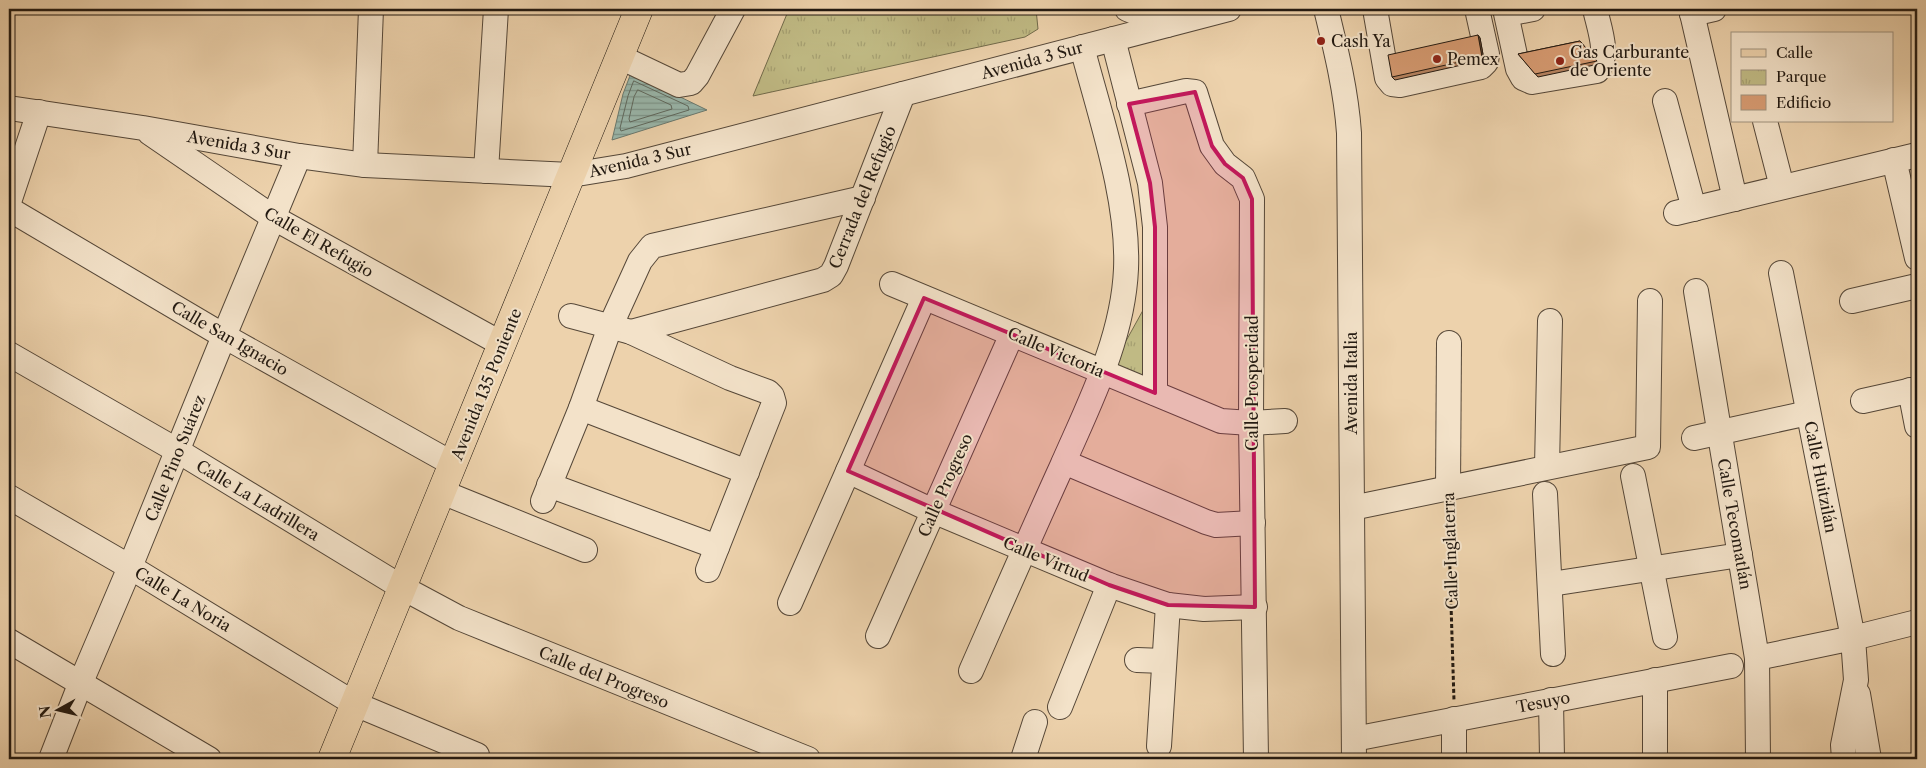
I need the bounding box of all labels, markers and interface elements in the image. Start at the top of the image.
place label: Cash Ya [1331,31,1391,51]
legend [1731,32,1894,122]
marker: Cash Ya [1315,35,1327,47]
street label: Avenida 3 Sur [978,37,1085,83]
place label: Gas Carburante de Oriente [1570,42,1689,80]
text: Calle [1776,43,1813,62]
place label: Pemex [1447,49,1499,69]
marker: Pemex [1431,53,1443,65]
marker: Gas Carburante de Oriente [1554,55,1566,67]
text: Parque [1776,67,1826,86]
text: Edificio [1776,93,1831,112]
street label: Cerrada del Refugio [824,122,900,271]
street label: Avenida 3 Sur [185,126,292,164]
street label: Avenida 3 Sur [586,138,693,182]
street label: Calle El Refugio [261,203,377,281]
street label: Calle San Ignacio [168,296,292,380]
street label: Avenida 135 Poniente [446,305,526,464]
street label: Calle Prosperidad [1242,315,1262,451]
street label: Calle Victoria [1005,323,1108,382]
street label: Avenida Italia [1341,331,1361,436]
street label: Calle Pino Suárez [141,392,209,524]
street label: Calle Huitzilán [1800,419,1842,535]
street label: Calle Progreso [913,430,977,540]
street label: Calle La Ladrillera [193,455,324,545]
street label: Calle Tecomatlán [1714,457,1756,591]
street label: Calle Inglaterra [1438,491,1462,610]
street label: Calle Virtud [1000,532,1092,586]
street label: Calle La Noria [131,562,235,636]
street label: Calle del Progreso [536,642,672,712]
north arrow [32,686,82,736]
street label: Tesuyo [1514,687,1572,717]
text: N [35,705,55,719]

